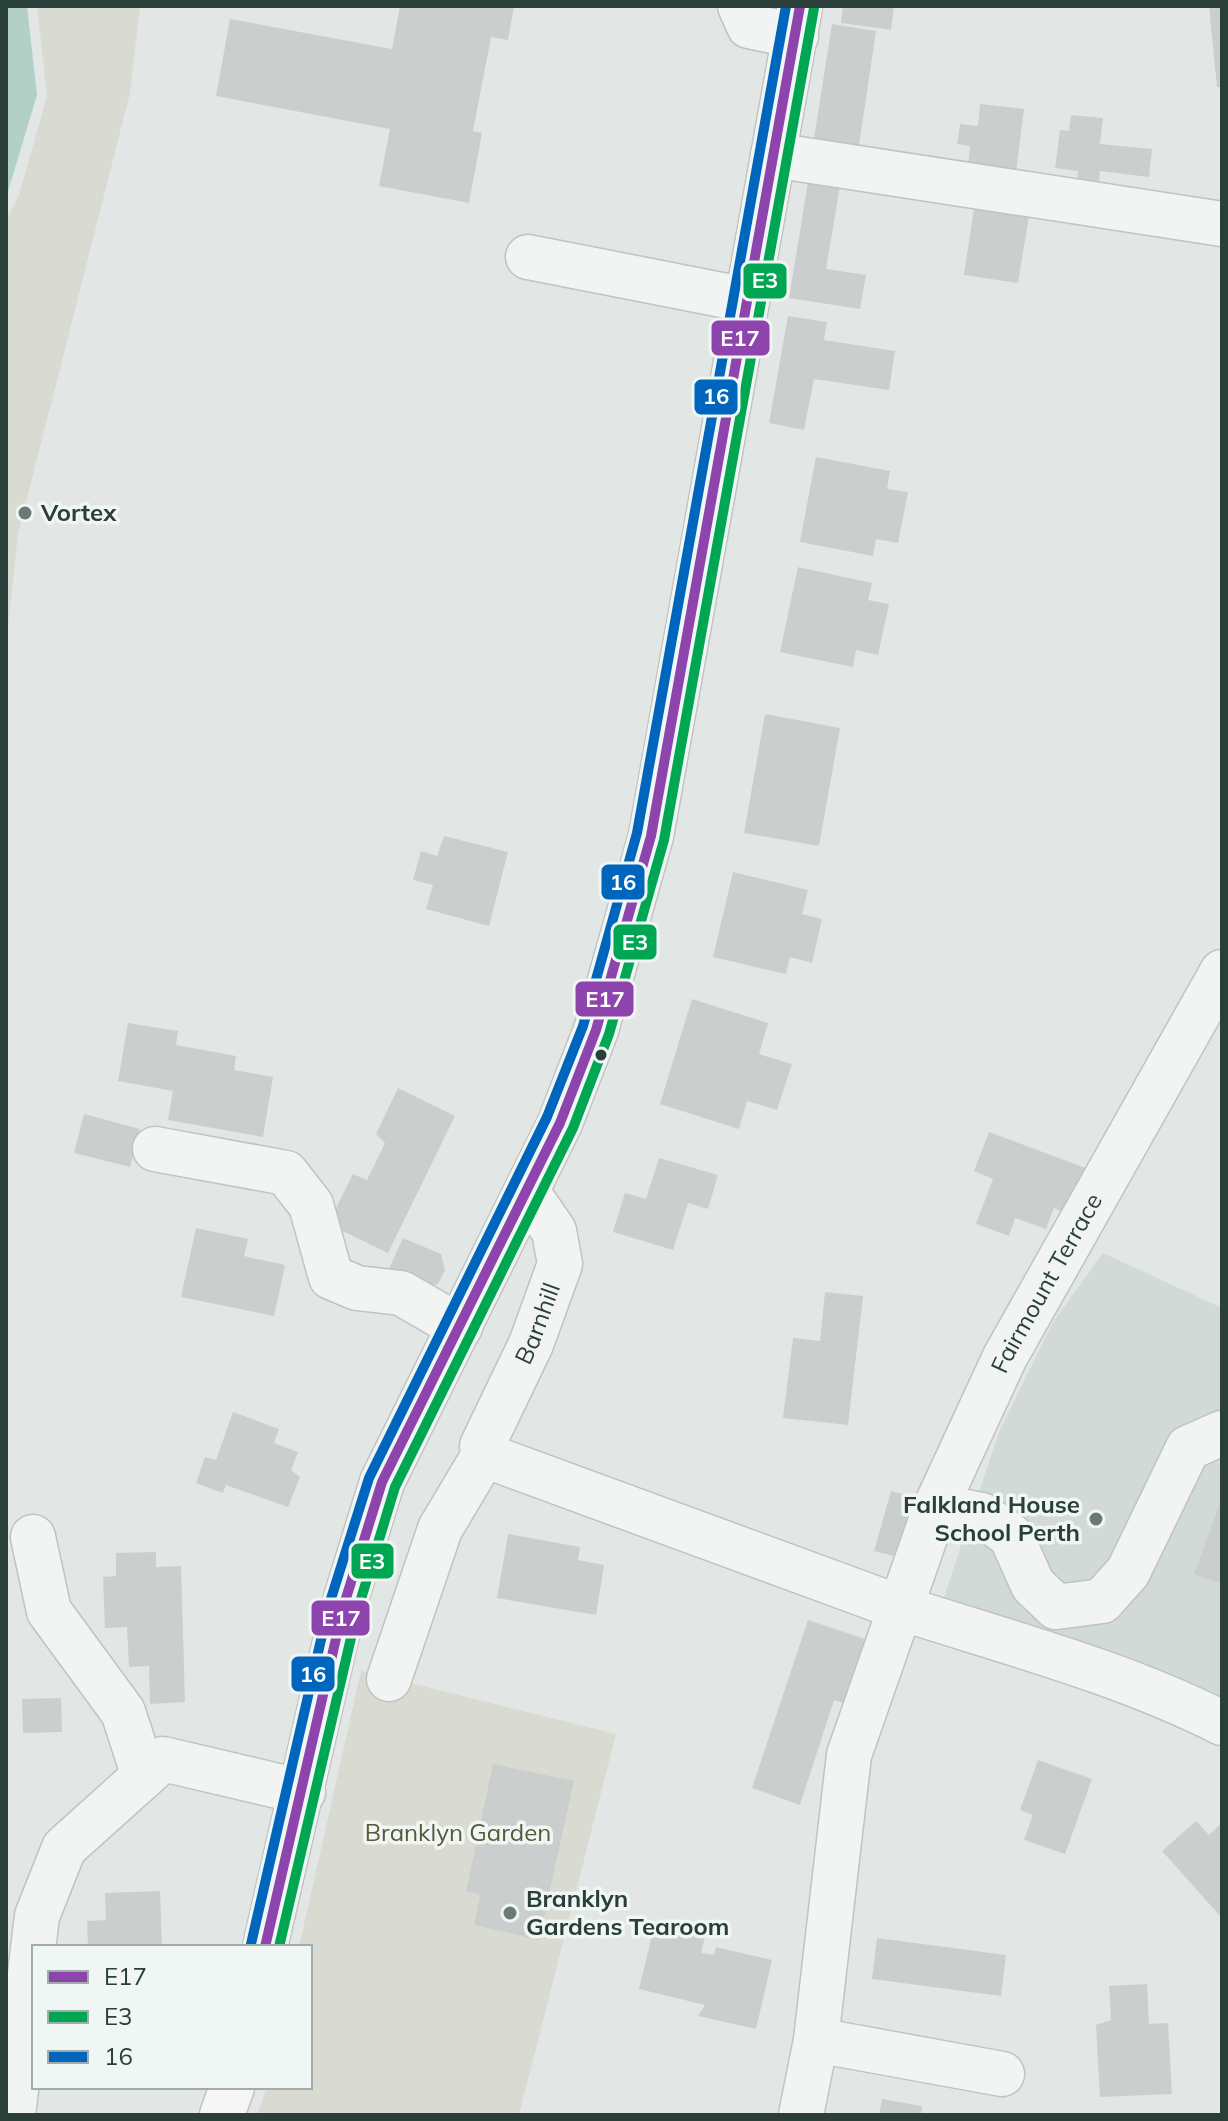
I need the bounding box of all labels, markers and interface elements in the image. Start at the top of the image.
line badge: E3 [742,262,788,300]
text: E3 [752,266,778,294]
line badge: E17 [710,319,771,357]
text: E17 [720,324,760,352]
line badge: 16 [693,378,739,416]
text: 16 [703,382,729,410]
place label: Vortex [40,497,117,527]
marker: Vortex [16,504,34,522]
line badge: 16 [600,863,646,901]
text: 16 [610,868,636,896]
line badge: E3 [612,923,658,961]
text: E3 [622,928,648,956]
line badge: E17 [574,980,635,1018]
text: E17 [585,985,625,1013]
unlabelled marker [593,1047,609,1063]
street label: Fairmount Terrace [984,1188,1108,1377]
street label: Barnhill [508,1278,566,1369]
place label: Falkland House School Perth [903,1489,1080,1547]
marker: Falkland House School Perth [1087,1510,1105,1528]
line badge: E3 [350,1542,395,1580]
text: E3 [359,1547,385,1575]
line badge: E17 [310,1599,371,1637]
text: E17 [321,1604,361,1632]
line badge: 16 [290,1655,336,1693]
text: 16 [300,1660,326,1688]
park label: Branklyn Garden [365,1817,551,1847]
place label: Branklyn Gardens Tearoom [526,1883,729,1941]
marker: Branklyn Gardens Tearoom [501,1904,519,1922]
legend [32,1945,312,2089]
text: E17 [104,1961,147,1991]
text: E3 [104,2001,133,2031]
text: 16 [104,2041,133,2071]

